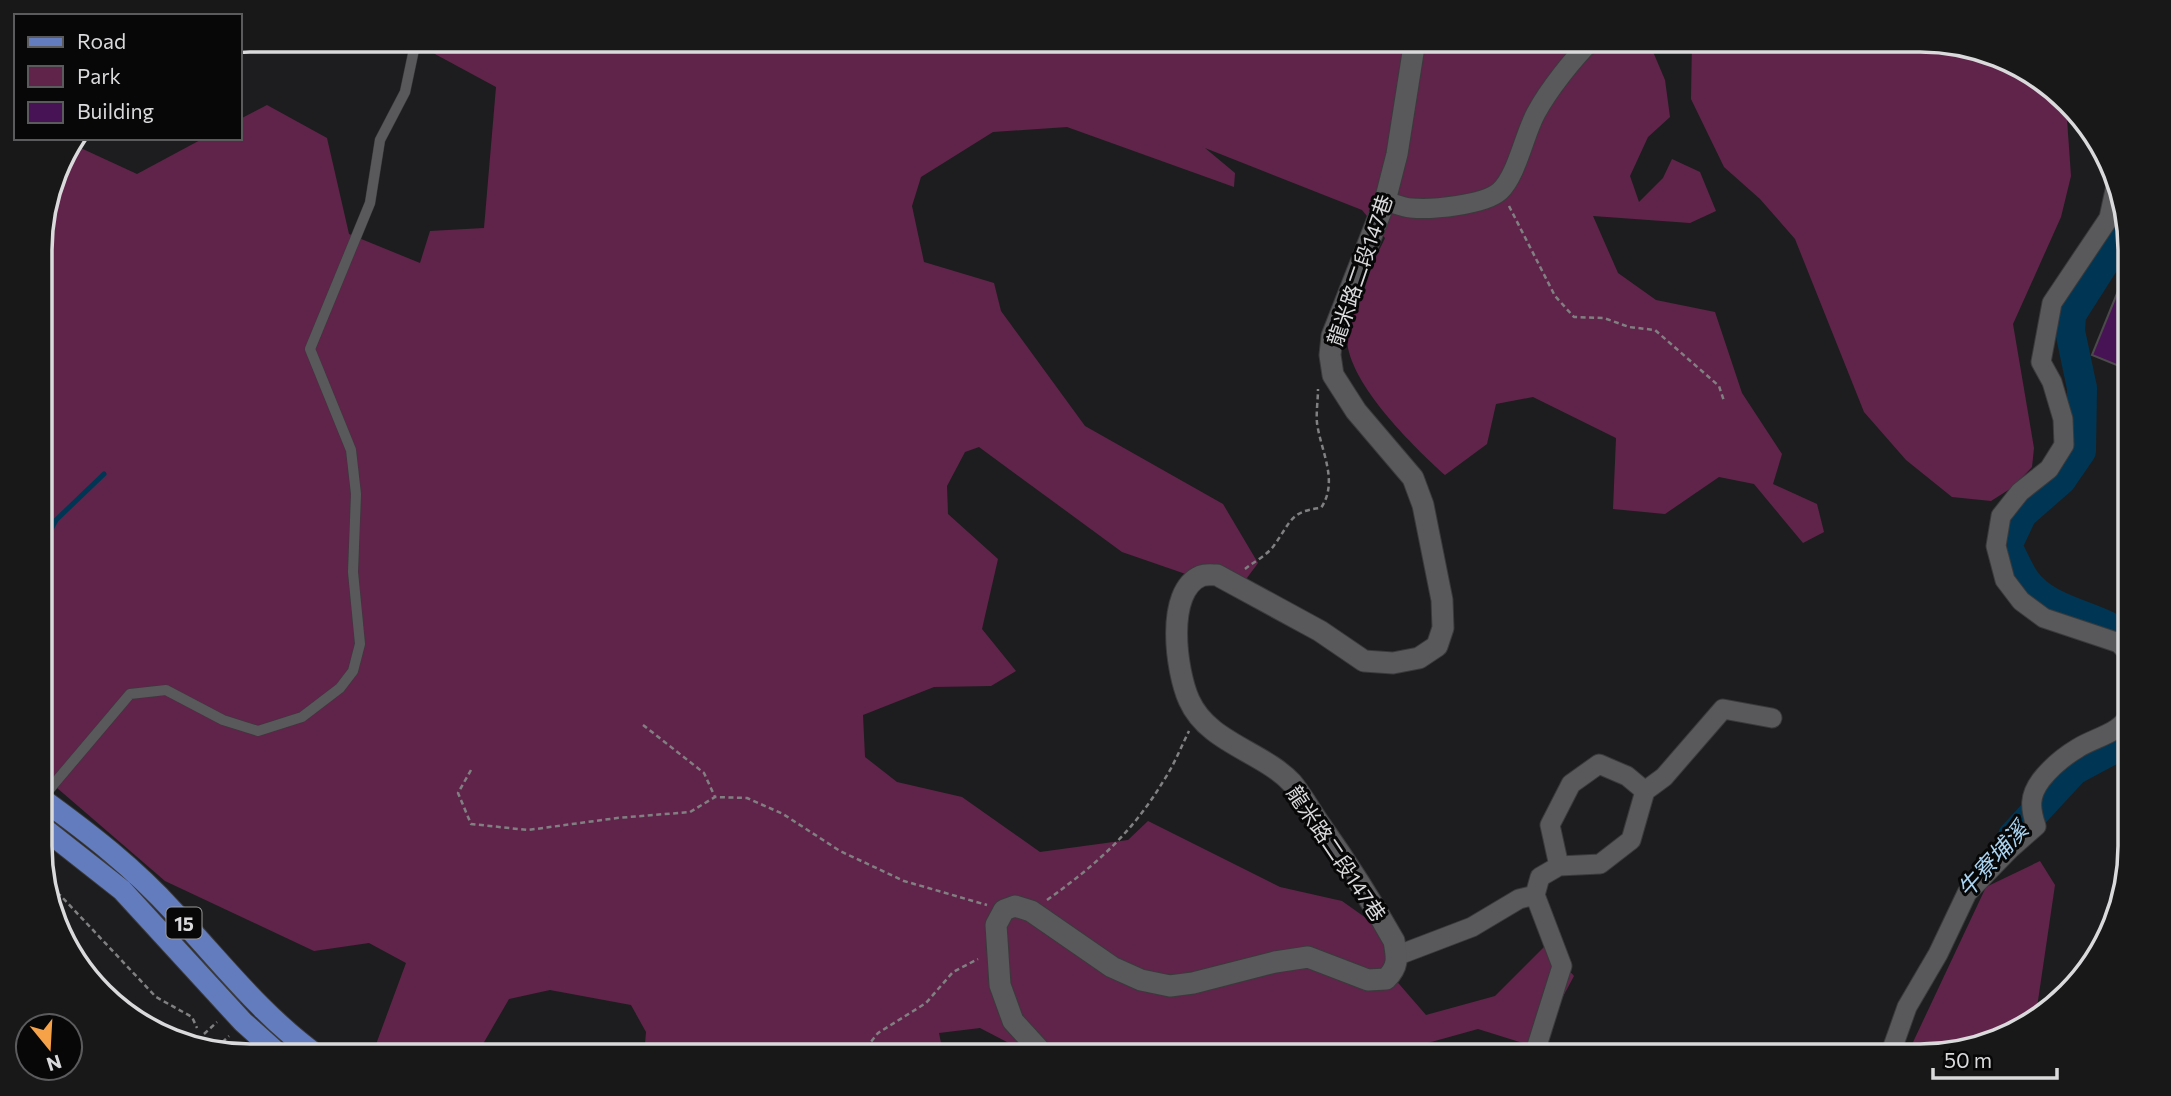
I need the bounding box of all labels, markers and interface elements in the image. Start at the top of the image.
legend [14,14,242,140]
text: Road [77,28,126,53]
text: Park [77,63,121,88]
text: Building [77,98,154,123]
street label: 龍米路二段147巷 [1321,191,1397,349]
street label: 龍米路二段147巷 [1282,780,1392,926]
water label: 牛寮埔溪 [1951,813,2035,903]
road number: 15 [166,908,202,939]
north arrow [14,1012,84,1082]
scale bar [1933,1036,2057,1080]
text: 50 m [1944,1047,1992,1072]
text: N [44,1051,65,1077]

